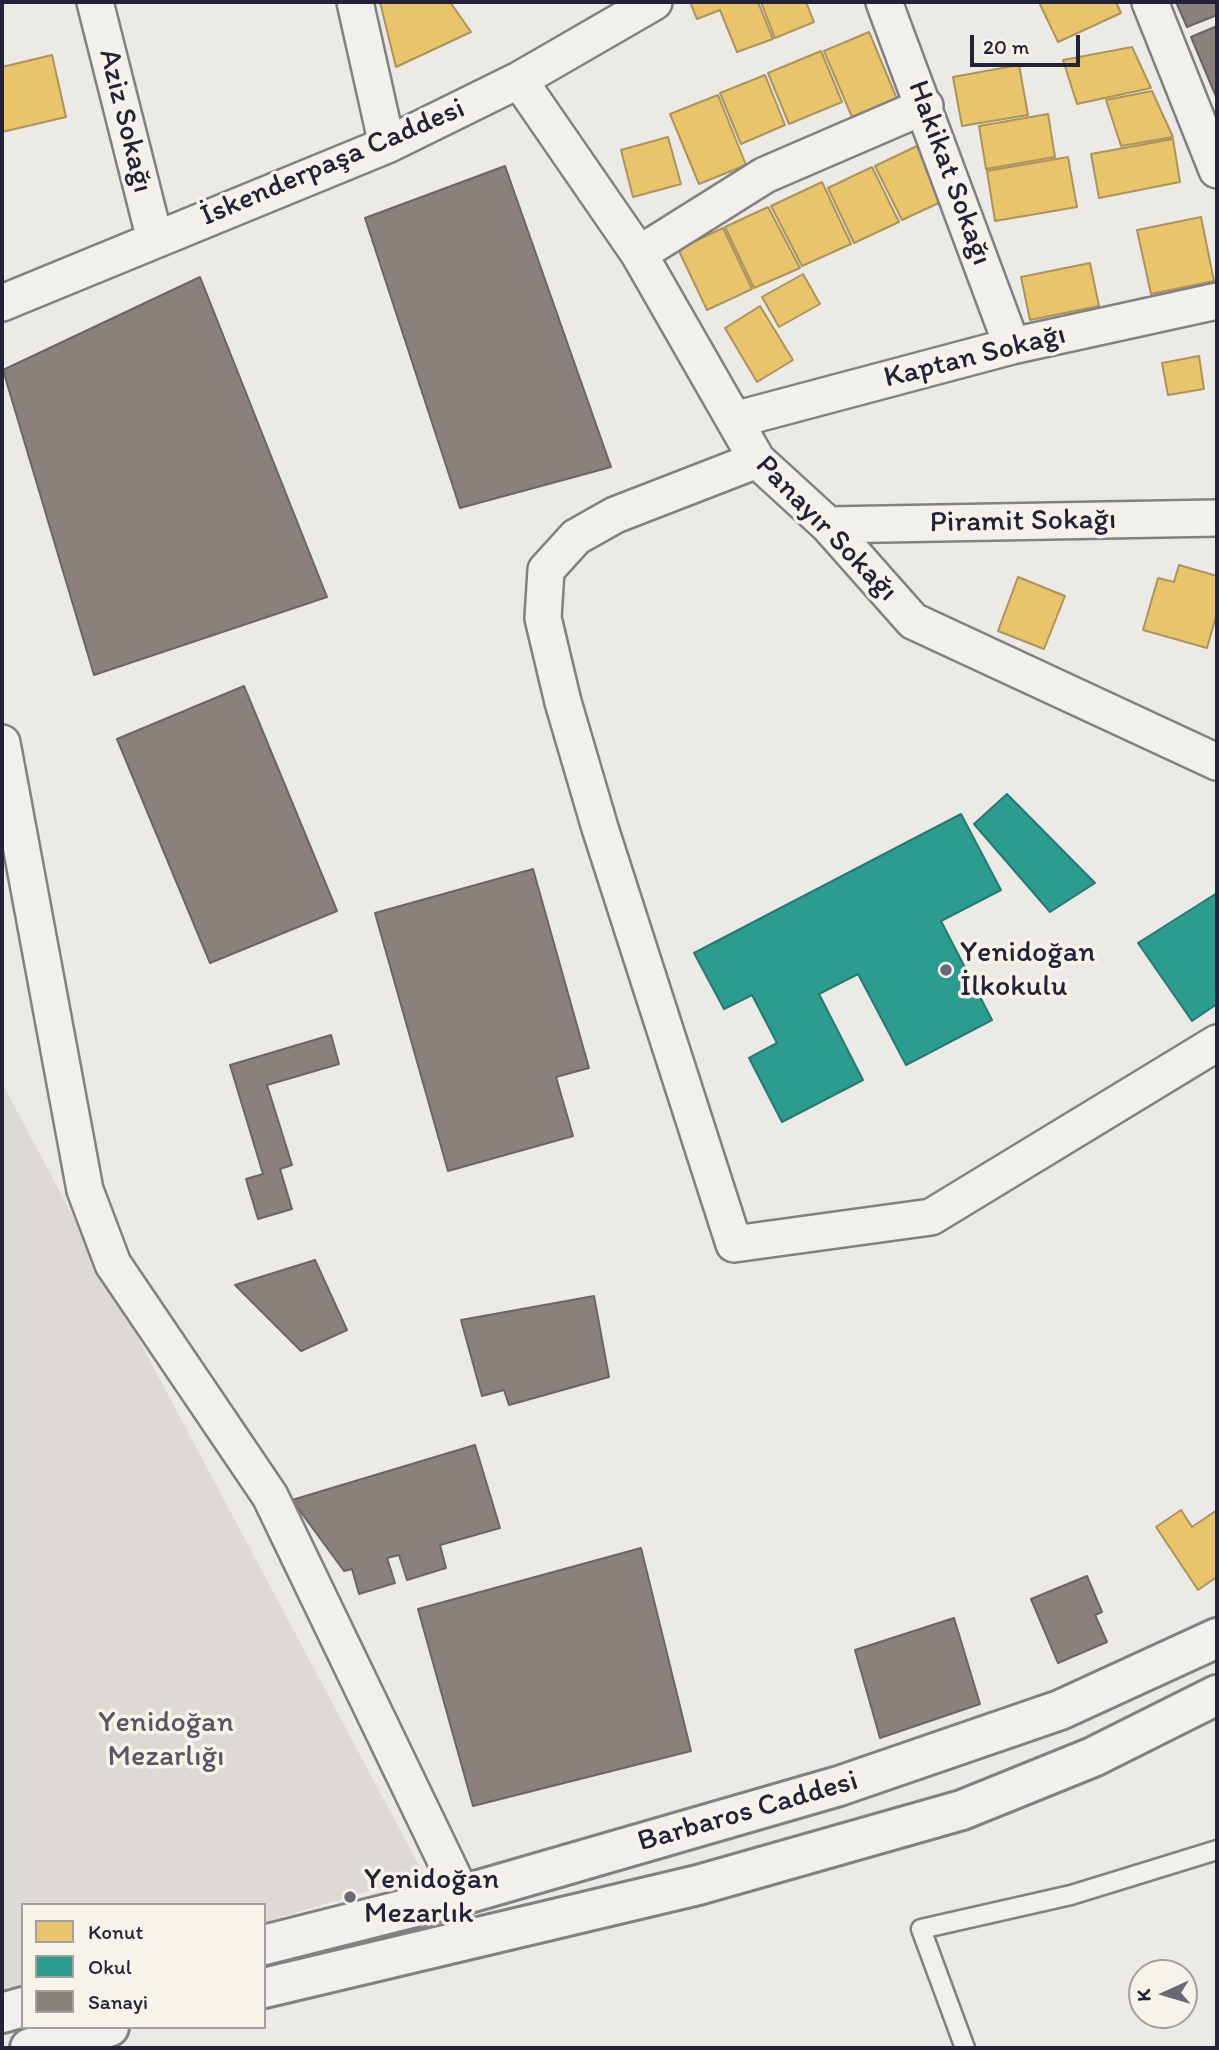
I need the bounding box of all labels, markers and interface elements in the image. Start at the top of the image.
scale bar [974,21,1084,65]
text: 20 m [983,34,1029,59]
street label: Aziz Sokağı [90,45,160,197]
street label: Hakikat Sokağı [899,76,999,270]
street label: İskenderpaşa Caddesi [196,91,470,235]
street label: Kaptan Sokağı [880,317,1070,397]
street label: Panayır Sokağı [747,448,905,610]
street label: Piramit Sokağı [929,502,1117,542]
place label: Yenidoğan İlkokulu [960,935,1095,1006]
marker: Yenidoğan İlkokulu [938,962,954,978]
park label: Yenidoğan Mezarlığı [98,1705,234,1776]
street label: Barbaros Caddesi [634,1763,862,1861]
place label: Yenidoğan Mezarlık [364,1862,499,1932]
marker: Yenidoğan Mezarlık [342,1889,358,1905]
legend [21,1903,266,2029]
text: Konut [88,1919,143,1944]
text: Okul [88,1954,132,1979]
north arrow [1128,1959,1198,2029]
text: K [1132,1988,1155,2002]
text: Sanayi [88,1989,148,2014]

